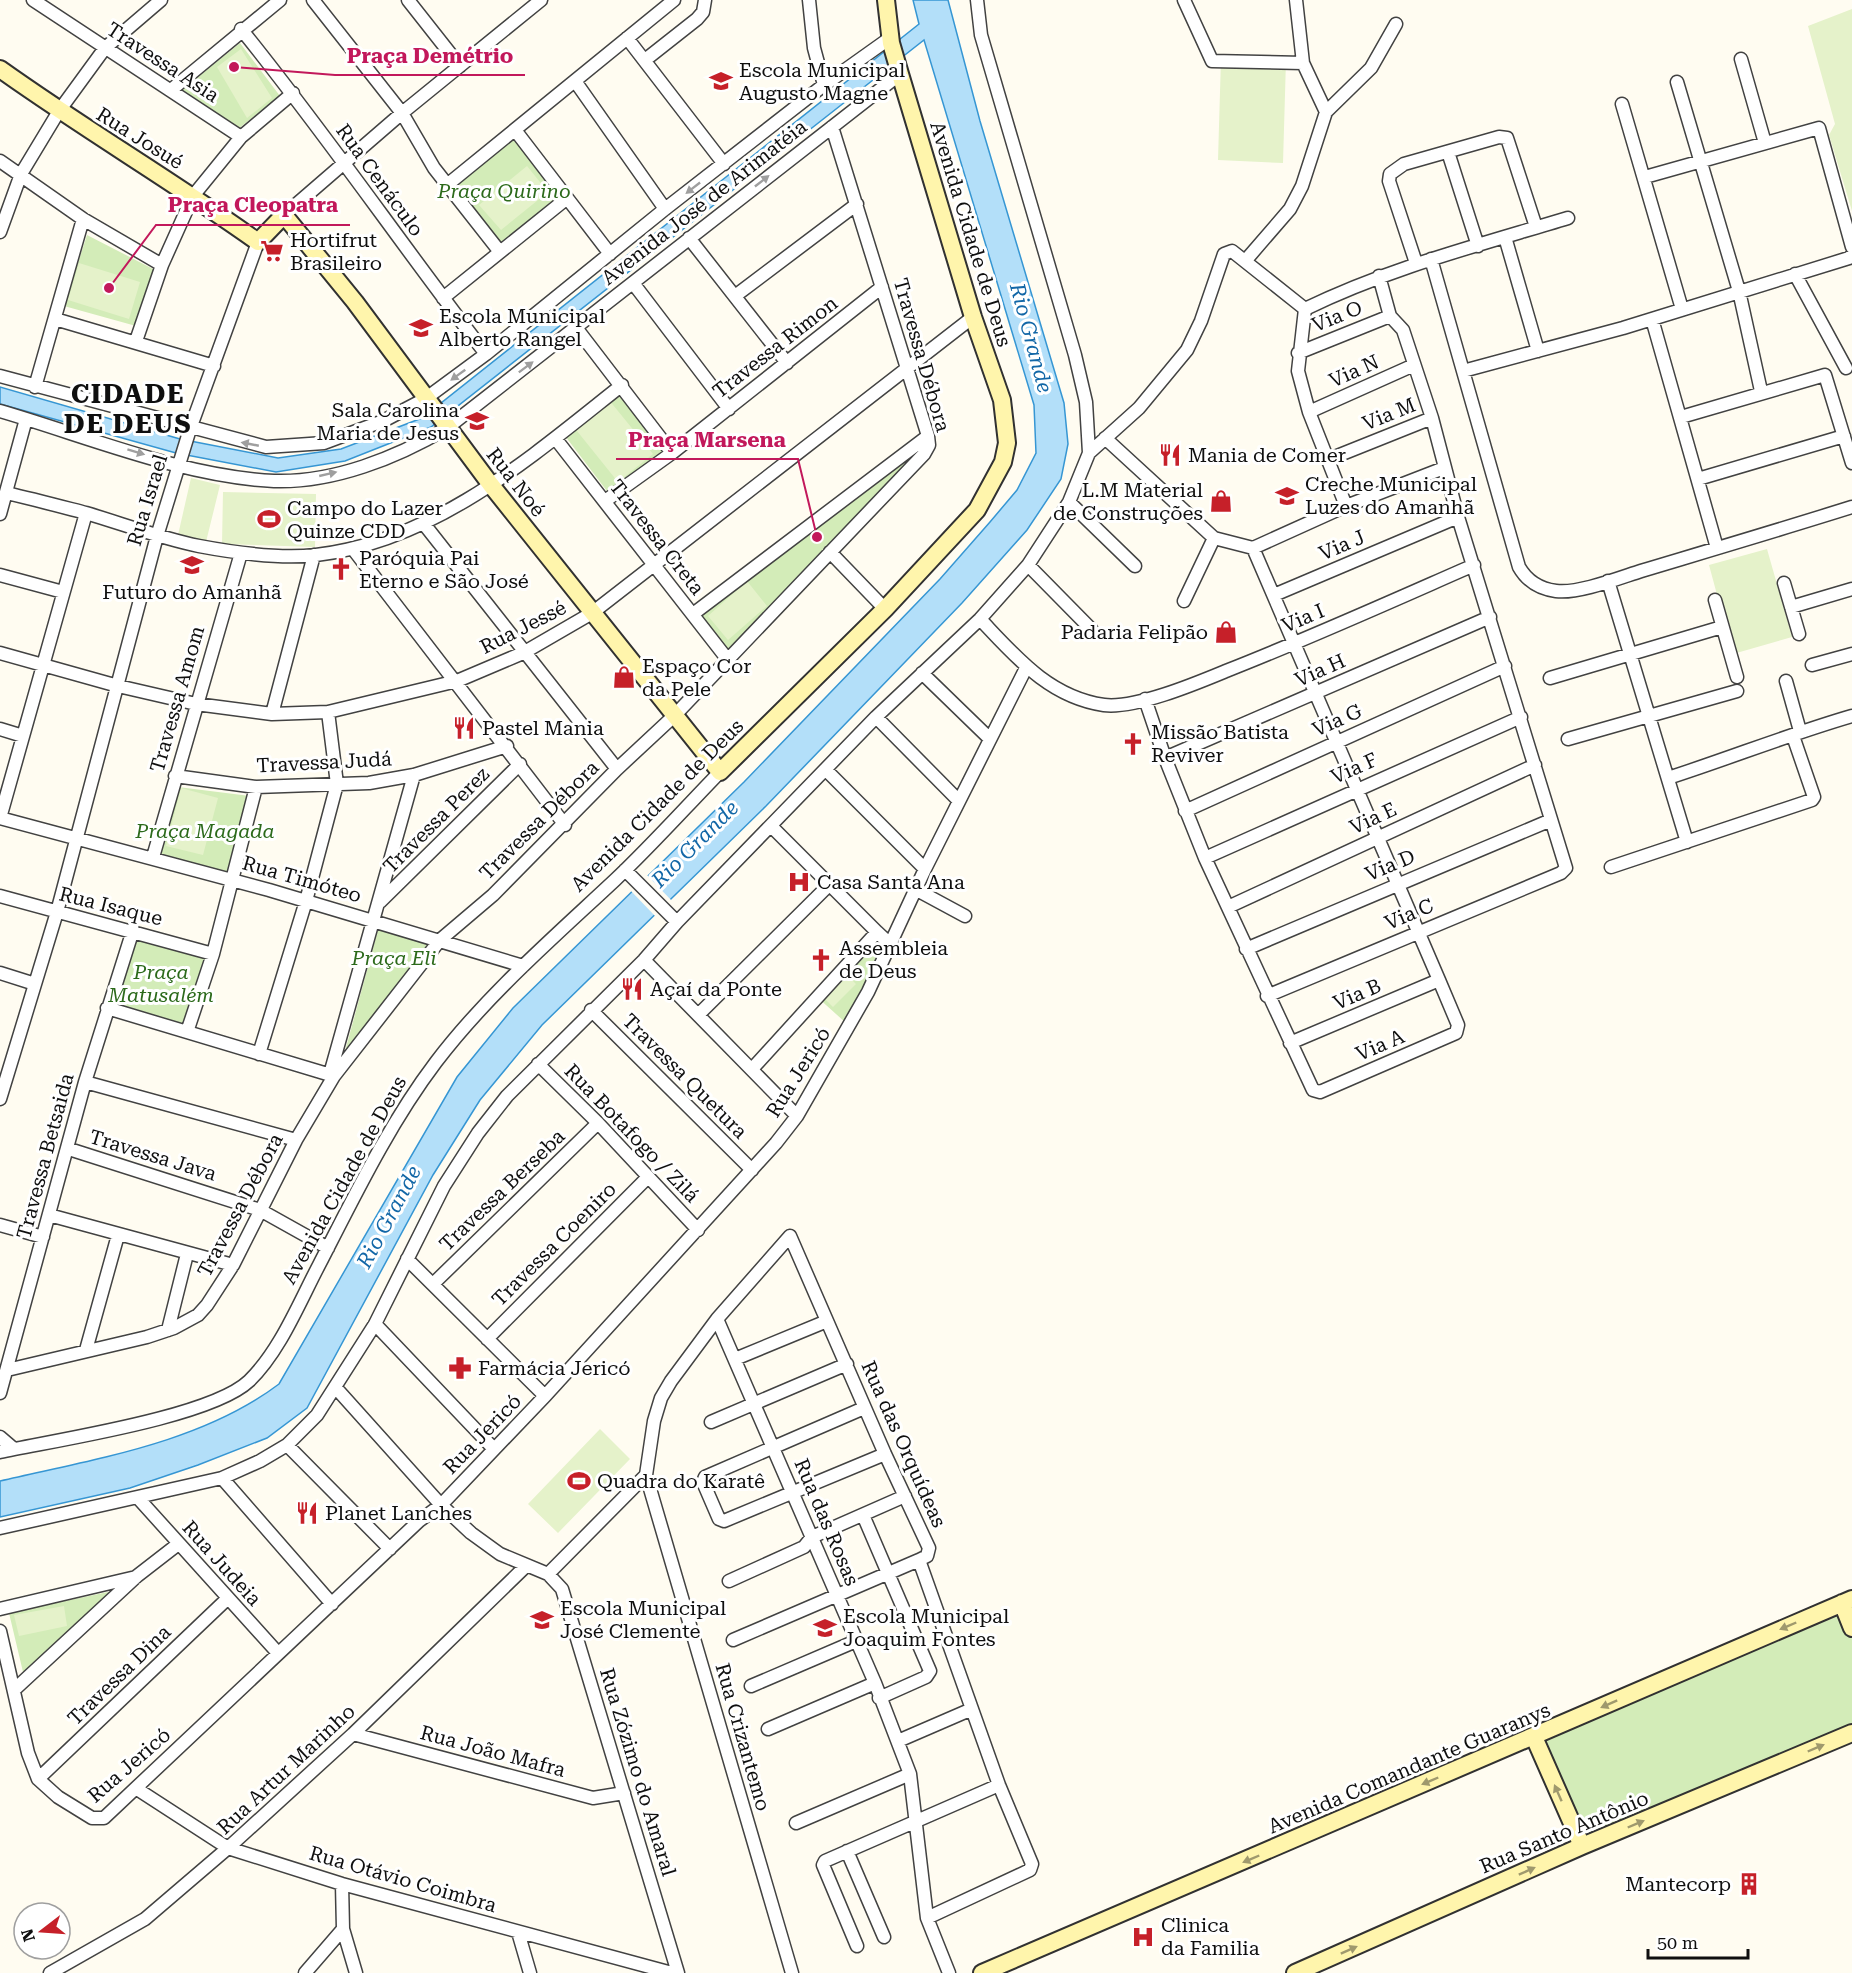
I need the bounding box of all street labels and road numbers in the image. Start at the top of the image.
street label: Travessa Asia [102,17,224,107]
street label: Rua Josué [92,102,188,174]
street label: Avenida José de Arimatéia [597,114,812,290]
street label: Rua Cenáculo [331,119,429,241]
street label: Avenida Cidade de Deus [925,119,1017,349]
street label: Travessa Débora [889,275,955,435]
street label: Travessa Rimon [708,291,842,403]
street label: Via O [1308,295,1366,337]
street label: Via N [1325,349,1383,393]
street label: Via M [1359,393,1419,435]
street label: Rua Noé [482,443,550,521]
street label: Rua Israel [122,451,172,549]
street label: Travessa Creta [604,474,710,600]
street label: Via J [1315,525,1369,565]
street label: Rua Jessé [476,595,570,659]
street label: Via I [1278,598,1328,638]
street label: Travessa Amom [145,623,209,775]
street label: Via H [1291,648,1349,692]
street label: Via G [1308,698,1366,741]
street label: Avenida Cidade de Deus [566,714,748,896]
street label: Travessa Judá [256,746,392,778]
street label: Via F [1327,747,1381,789]
street label: Travessa Débora [474,755,604,885]
street label: Travessa Perez [378,762,494,878]
street label: Via E [1346,797,1400,839]
street label: Via D [1362,844,1418,886]
street label: Rua Timóteo [240,851,364,907]
street label: Rua Isaque [57,882,165,930]
street label: Via C [1381,893,1437,935]
street label: Via B [1329,973,1385,1015]
street label: Travessa Quetura [618,1009,752,1143]
street label: Rua Jericó [761,1022,835,1122]
street label: Via A [1352,1024,1408,1066]
street label: Rua Botafogo / Zilá [560,1059,704,1207]
street label: Travessa Betsaida [11,1070,79,1242]
street label: Avenida Cidade de Deus [277,1072,411,1288]
street label: Travessa Java [87,1124,220,1186]
street label: Travessa Berseba [434,1124,570,1256]
street label: Travessa Débora [192,1129,288,1281]
street label: Travessa Coeniro [487,1177,621,1311]
street label: Rua das Orquídeas [857,1357,951,1531]
street label: Rua Jericó [438,1389,526,1479]
street label: Rua das Rosas [789,1455,865,1589]
street label: Rua Judeia [177,1515,267,1611]
street label: Travessa Dina [62,1620,176,1730]
street label: Rua Crizantemo [710,1660,776,1814]
street label: Rua Zózimo do Amaral [595,1665,681,1879]
street label: Avenida Comandante Guaranys [1264,1698,1554,1838]
street label: Rua Artur Marinho [212,1699,360,1839]
street label: Rua João Mafra [418,1720,568,1782]
street label: Rua Jericó [83,1723,175,1807]
street label: Rua Santo Antônio [1476,1786,1652,1878]
street label: Rua Otávio Coimbra [307,1841,500,1917]

